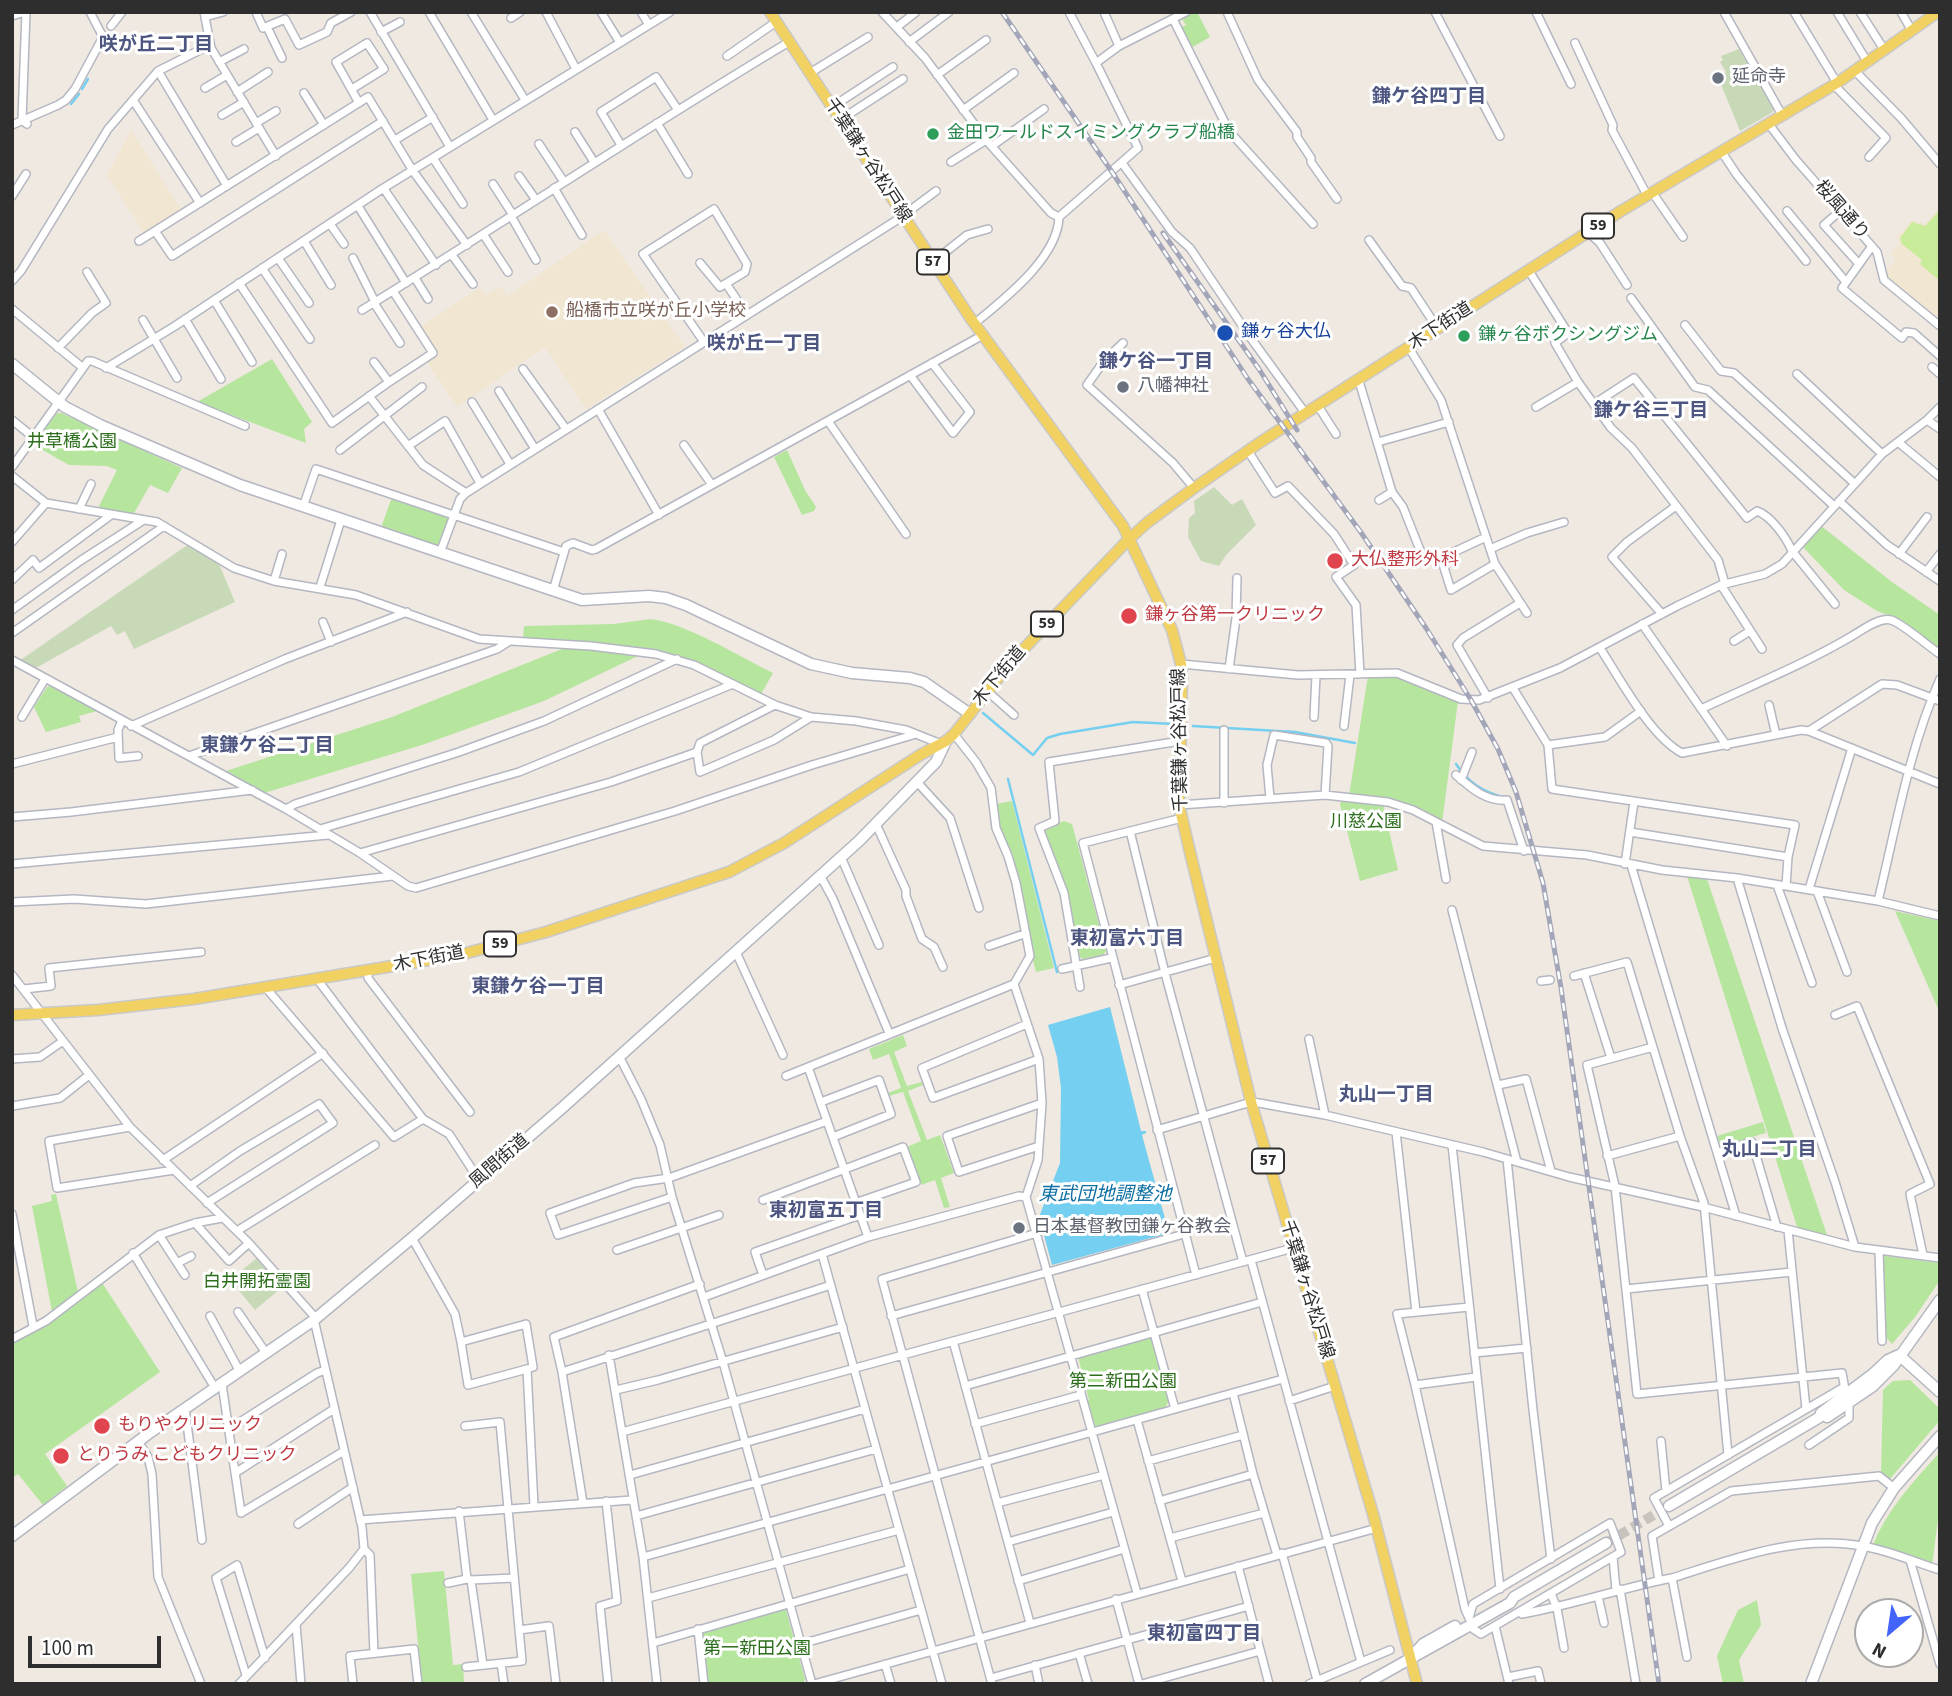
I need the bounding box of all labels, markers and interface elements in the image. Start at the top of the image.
district label: 咲が丘二丁目 [99,35,213,57]
place label: 延命寺 [1732,67,1786,89]
marker: 延命寺 [1710,70,1726,86]
district label: 鎌ケ谷四丁目 [1372,87,1486,109]
street label: 千葉鎌ヶ谷松戸線 [819,95,915,227]
place label: 金田ワールドスイミングクラブ船橋 [947,123,1235,145]
marker: 金田ワールドスイミングクラブ船橋 [925,126,941,142]
street label: 桜風通り [1809,177,1873,245]
road number: 59 [1582,214,1614,238]
road number: 57 [917,250,949,274]
street label: 木下街道 [1405,298,1477,356]
place label: 船橋市立咲が丘小学校 [566,301,746,323]
marker: 船橋市立咲が丘小学校 [544,304,560,320]
place label: 鎌ヶ谷大仏 [1241,322,1331,344]
marker: 鎌ヶ谷大仏 [1215,323,1235,343]
place label: 鎌ヶ谷ボクシングジム [1478,325,1658,347]
marker: 鎌ヶ谷ボクシングジム [1456,328,1472,344]
district label: 咲が丘一丁目 [707,334,821,356]
district label: 鎌ケ谷一丁目 [1099,352,1213,374]
place label: 八幡神社 [1137,376,1209,398]
marker: 八幡神社 [1115,379,1131,395]
district label: 鎌ケ谷三丁目 [1594,401,1708,423]
park label: 井草橋公園 [27,432,117,454]
place label: 大仏整形外科 [1351,550,1459,572]
marker: 大仏整形外科 [1325,551,1345,571]
place label: 鎌ヶ谷第一クリニック [1145,605,1325,627]
marker: 鎌ヶ谷第一クリニック [1119,606,1139,626]
road number: 59 [1031,611,1063,636]
street label: 木下街道 [969,642,1031,712]
street label: 千葉鎌ヶ谷松戸線 [1169,668,1193,812]
district label: 東鎌ケ谷二丁目 [201,736,333,758]
park label: 川慈公園 [1330,812,1402,834]
district label: 東初富六丁目 [1070,929,1184,951]
road number: 59 [484,932,516,956]
street label: 木下街道 [392,943,466,977]
district label: 東鎌ケ谷一丁目 [472,977,604,999]
district label: 丸山一丁目 [1339,1085,1433,1107]
street label: 風間街道 [466,1130,534,1194]
district label: 丸山二丁目 [1722,1140,1816,1162]
road number: 57 [1252,1148,1284,1174]
water label: 東武団地調整池 [1039,1185,1171,1207]
district label: 東初富五丁目 [769,1201,883,1223]
place label: 日本基督教団鎌ヶ谷教会 [1033,1217,1231,1239]
street label: 千葉鎌ヶ谷松戸線 [1275,1218,1337,1362]
marker: 日本基督教団鎌ヶ谷教会 [1011,1220,1027,1236]
park label: 白井開拓霊園 [203,1272,311,1294]
park label: 第二新田公園 [1069,1372,1177,1394]
place label: もりやクリニック [118,1415,262,1437]
marker: もりやクリニック [92,1416,112,1436]
place label: とりうみ こどもクリニック [77,1445,297,1467]
marker: とりうみ こどもクリニック [51,1446,71,1466]
north arrow [1854,1598,1924,1668]
scale bar [32,1622,164,1666]
district label: 東初富四丁目 [1147,1624,1261,1646]
text: 100 m [41,1633,94,1663]
text: N [1867,1635,1892,1665]
park label: 第一新田公園 [703,1639,811,1661]

